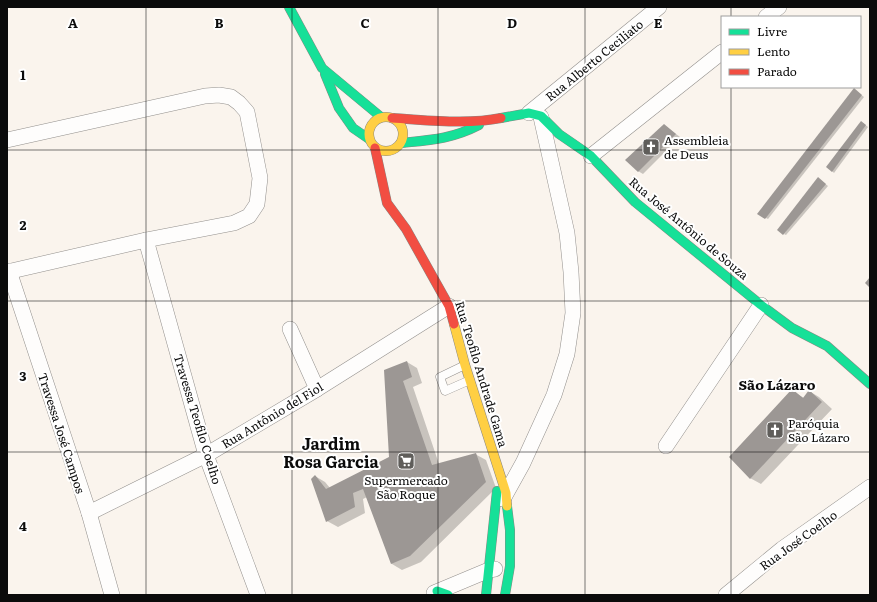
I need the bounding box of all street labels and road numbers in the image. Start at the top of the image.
street label: Rua Alberto Ceciliato [541,15,647,105]
street label: Rua José Antônio de Souza [625,173,753,284]
street label: Rua Teofilo Andrade Gama [451,299,513,450]
street label: Travessa Teofilo Coelho [170,352,226,486]
street label: Travessa José Campos [34,370,90,496]
street label: Rua Antônio del Fiol [218,377,326,453]
street label: Rua José Coelho [755,506,841,574]

